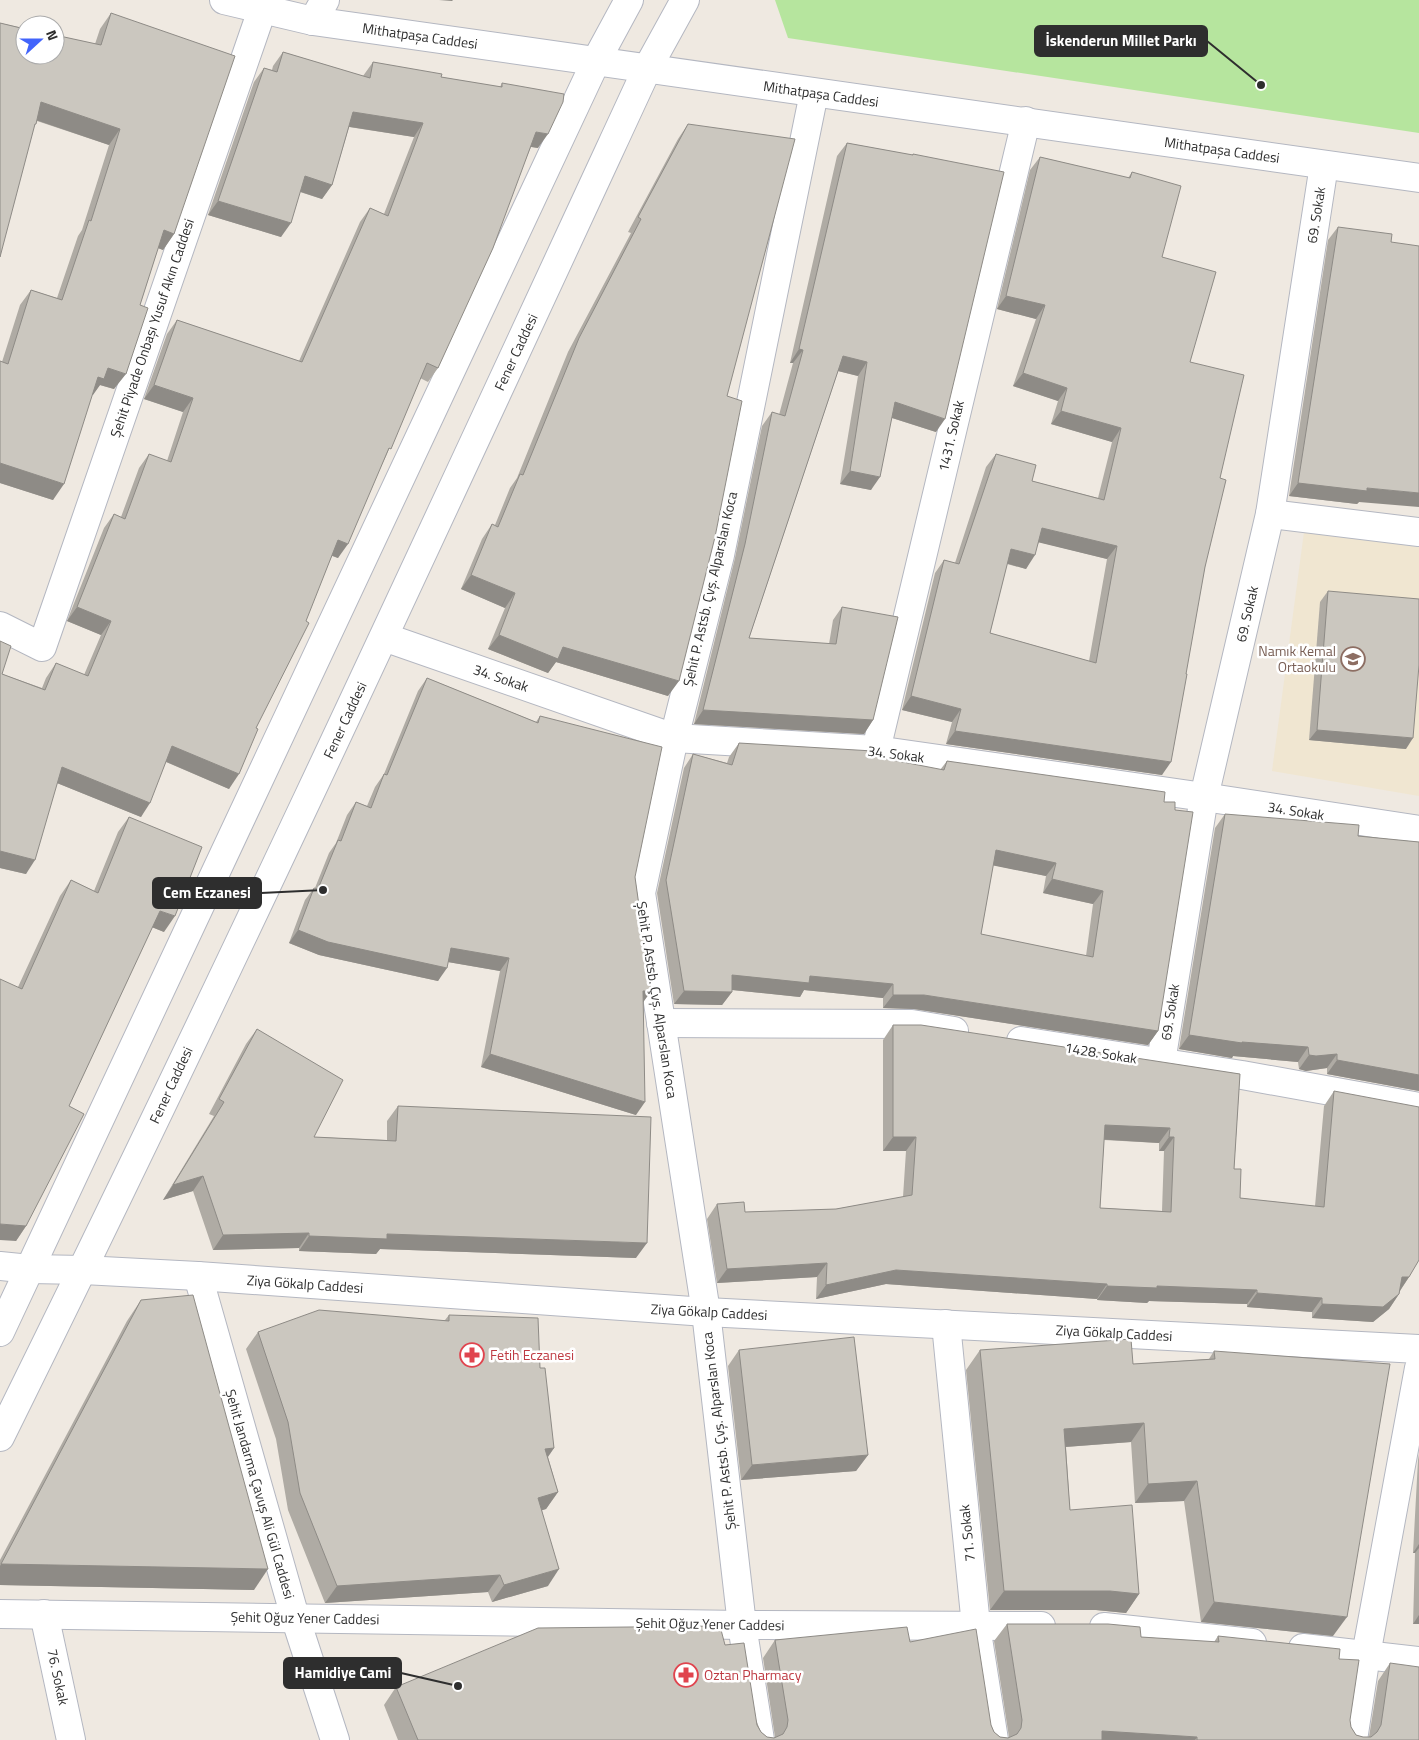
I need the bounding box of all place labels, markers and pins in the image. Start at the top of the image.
callout: İskenderun Millet Parkı [1035,26,1207,56]
place label: Namık Kemal Ortaokulu [1258,640,1336,677]
school or university icon: Namık Kemal Ortaokulu [1340,646,1366,672]
callout: Cem Eczanesi [153,878,261,908]
pharmacy icon: Fetih Eczanesi [459,1342,485,1368]
place label: Fetih Eczanesi [490,1344,574,1365]
callout: Hamidiye Cami [284,1658,401,1688]
pharmacy icon: Oztan Pharmacy [673,1662,699,1688]
place label: Oztan Pharmacy [704,1664,802,1685]

